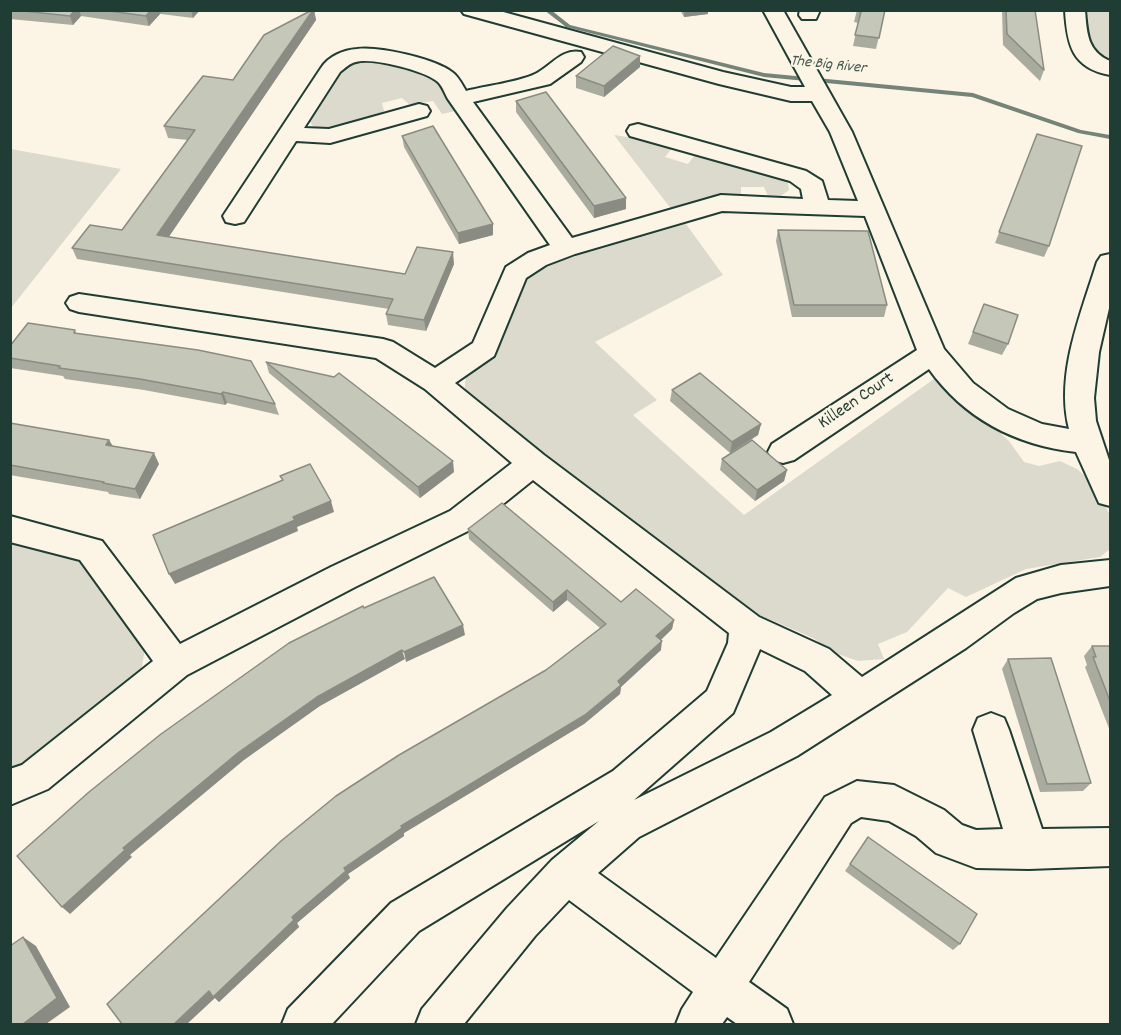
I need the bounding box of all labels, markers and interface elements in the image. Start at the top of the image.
water label: The Big River [789,52,867,80]
street label: Killeen Court [815,369,899,435]

